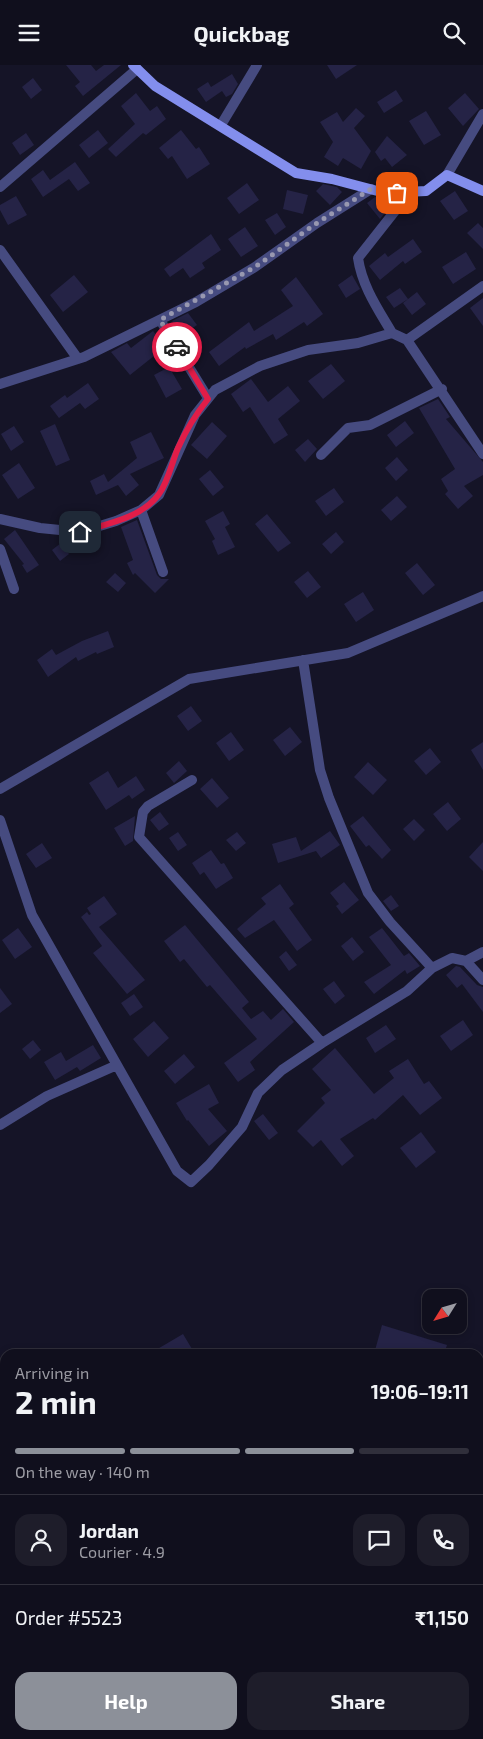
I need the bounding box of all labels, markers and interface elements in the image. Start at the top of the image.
icon: menu [15,19,43,47]
icon: search [440,19,468,47]
text: Quickbag [193,20,290,46]
pin [376,172,418,214]
icon: bag [383,179,411,207]
courier [152,322,202,372]
icon: car [163,333,191,361]
pin [59,511,101,553]
icon: home [66,518,94,546]
north arrow [422,1289,468,1334]
map controls [422,1289,467,1334]
text: Arriving in [15,1363,89,1382]
text: 19:06–19:11 [371,1380,469,1403]
text: 2 min [15,1382,97,1420]
text: On the way · 140 m [15,1462,150,1481]
button: person [15,1514,67,1566]
button: chat [353,1514,405,1566]
button: phone [417,1514,469,1566]
text: Jordan [79,1519,139,1542]
text: Courier · 4.9 [79,1542,165,1561]
text: Order #5523 [15,1606,122,1629]
text: ₹1,150 [415,1606,469,1629]
button: Help [15,1672,237,1730]
button: Share [247,1672,469,1730]

